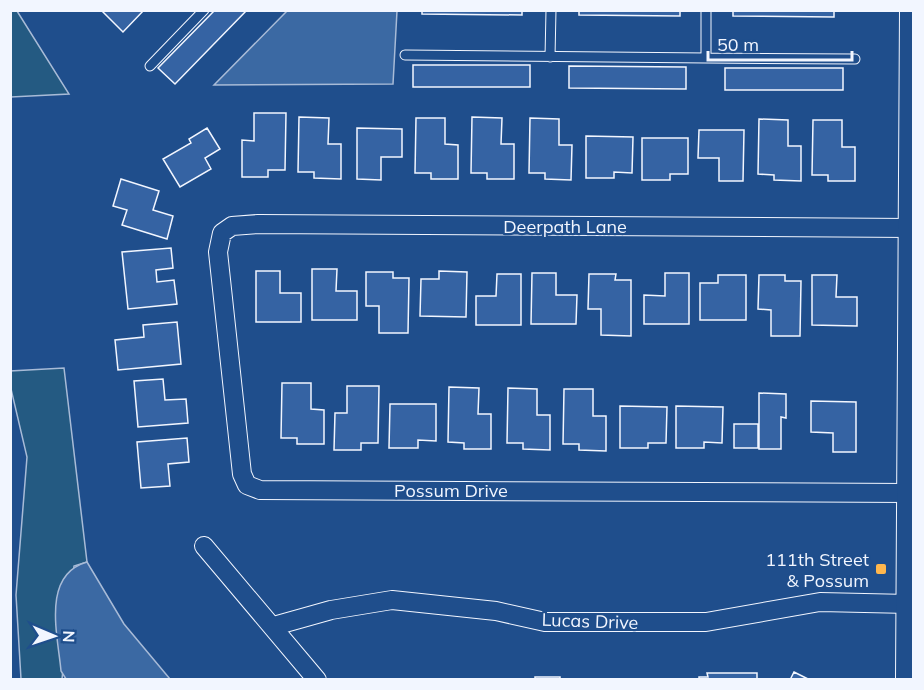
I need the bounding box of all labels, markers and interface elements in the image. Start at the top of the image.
scale bar [708,24,852,62]
text: 50 m [717,33,759,56]
street label: Deerpath Lane [503,215,627,238]
street label: Possum Drive [394,479,508,502]
place label: 111th Street & Possum [765,548,869,592]
marker: 111th Street & Possum [874,562,888,576]
north arrow [24,606,84,666]
street label: Lucas Drive [541,608,639,634]
text: N [59,630,79,643]

